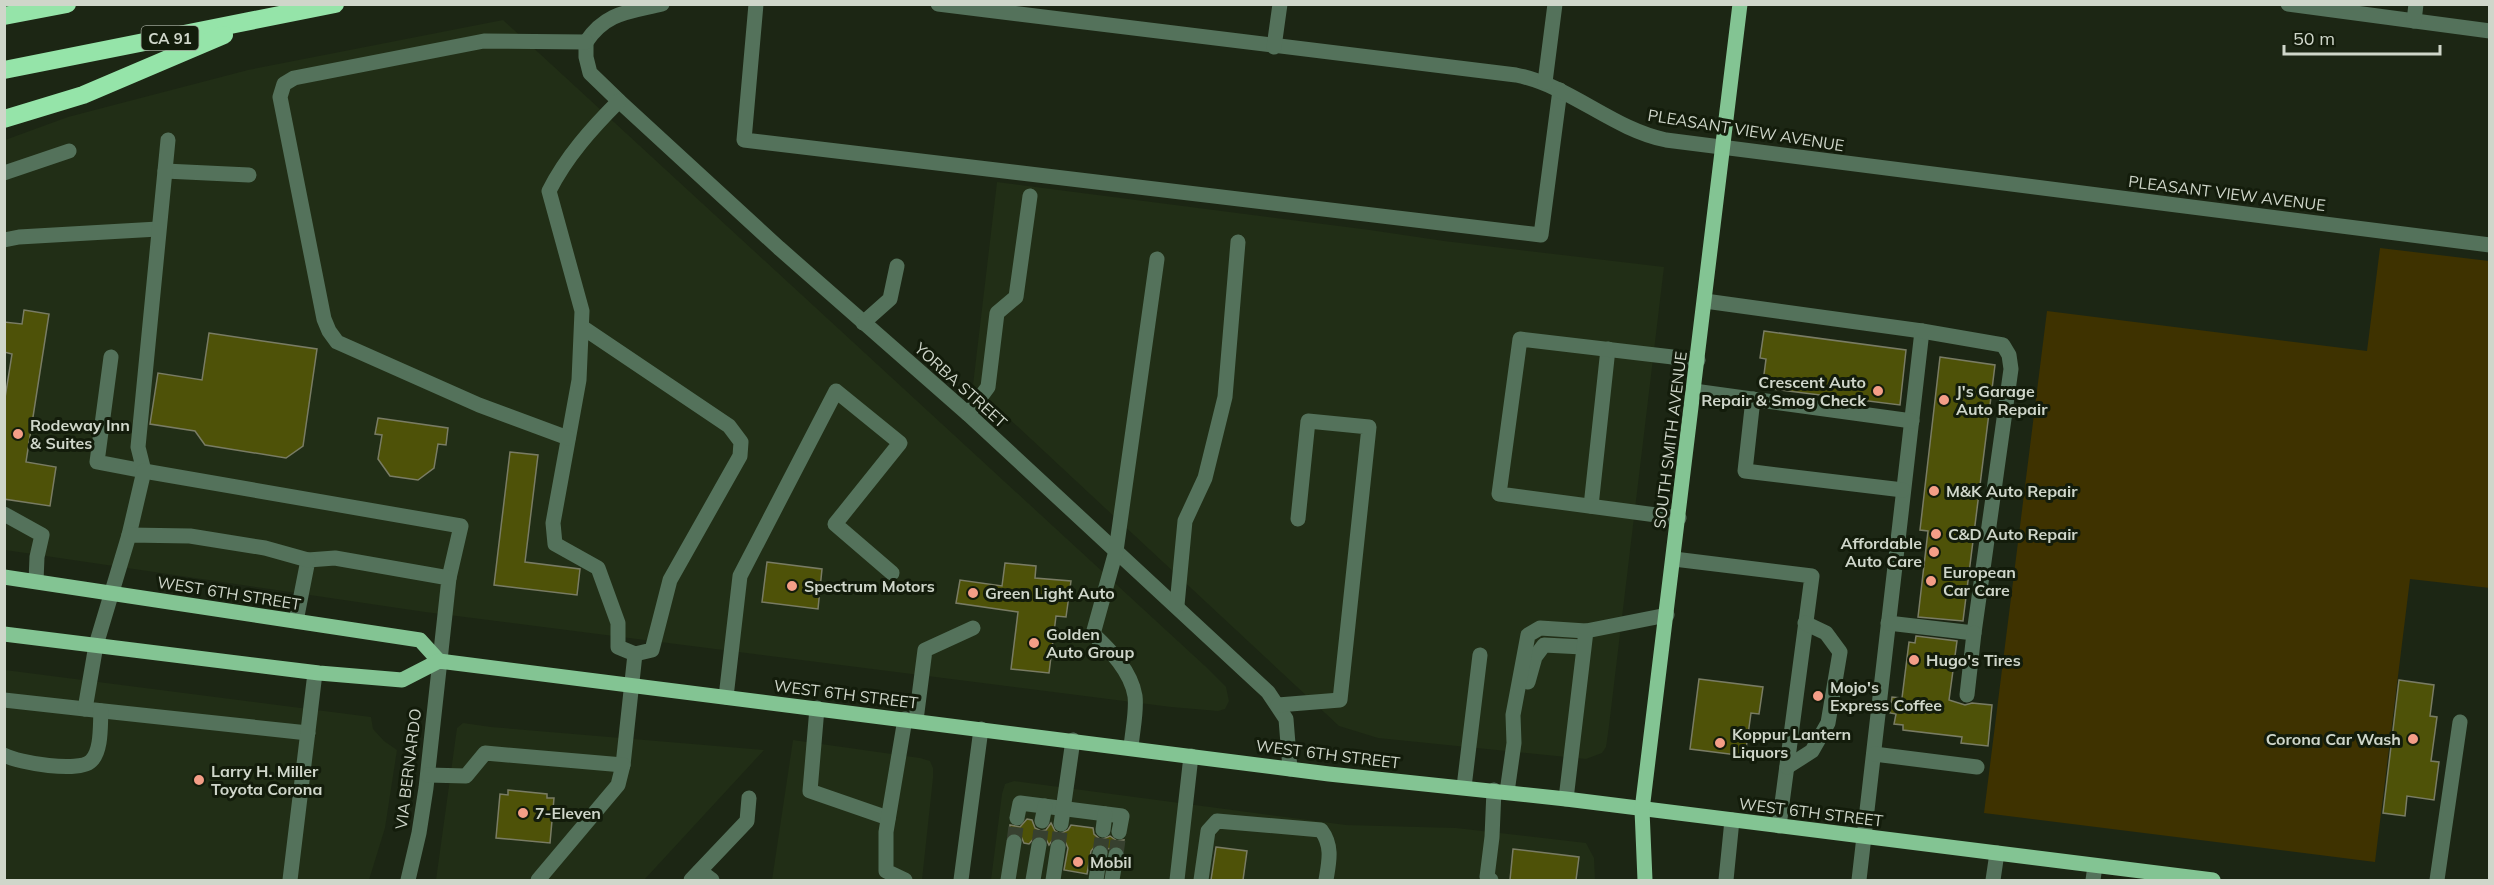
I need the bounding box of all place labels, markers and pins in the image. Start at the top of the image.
place label: Crescent Auto Repair & Smog Check [1701,372,1867,410]
place label: J's Garage Auto Repair [1956,381,2048,419]
marker: Crescent Auto Repair & Smog Check [1871,384,1885,398]
marker: J's Garage Auto Repair [1937,393,1951,407]
place label: Rodeway Inn & Suites [30,415,130,453]
marker: Rodeway Inn & Suites [11,427,25,441]
place label: M&K Auto Repair [1946,481,2078,501]
marker: M&K Auto Repair [1927,484,1941,498]
place label: C&D Auto Repair [1948,524,2078,544]
marker: C&D Auto Repair [1929,527,1943,541]
place label: Affordable Auto Care [1841,533,1922,571]
marker: Affordable Auto Care [1927,545,1941,559]
place label: European Car Care [1943,562,2016,600]
marker: European Car Care [1924,574,1938,588]
place label: Spectrum Motors [804,576,935,596]
marker: Spectrum Motors [785,579,799,593]
place label: Green Light Auto [985,583,1115,603]
marker: Green Light Auto [966,586,980,600]
place label: Golden Auto Group [1046,624,1134,662]
marker: Golden Auto Group [1027,636,1041,650]
place label: Hugo's Tires [1926,650,2021,670]
marker: Hugo's Tires [1907,653,1921,667]
place label: Mojo's Express Coffee [1830,677,1942,715]
marker: Mojo's Express Coffee [1811,689,1825,703]
place label: Koppur Lantern Liquors [1732,724,1851,762]
place label: Corona Car Wash [2266,729,2401,749]
marker: Corona Car Wash [2406,732,2420,746]
marker: Koppur Lantern Liquors [1713,736,1727,750]
place label: Larry H. Miller Toyota Corona [211,761,322,799]
marker: Larry H. Miller Toyota Corona [192,773,206,787]
place label: 7-Eleven [535,803,601,823]
marker: 7-Eleven [516,806,530,820]
place label: Mobil [1090,852,1132,872]
marker: Mobil [1071,855,1085,869]

